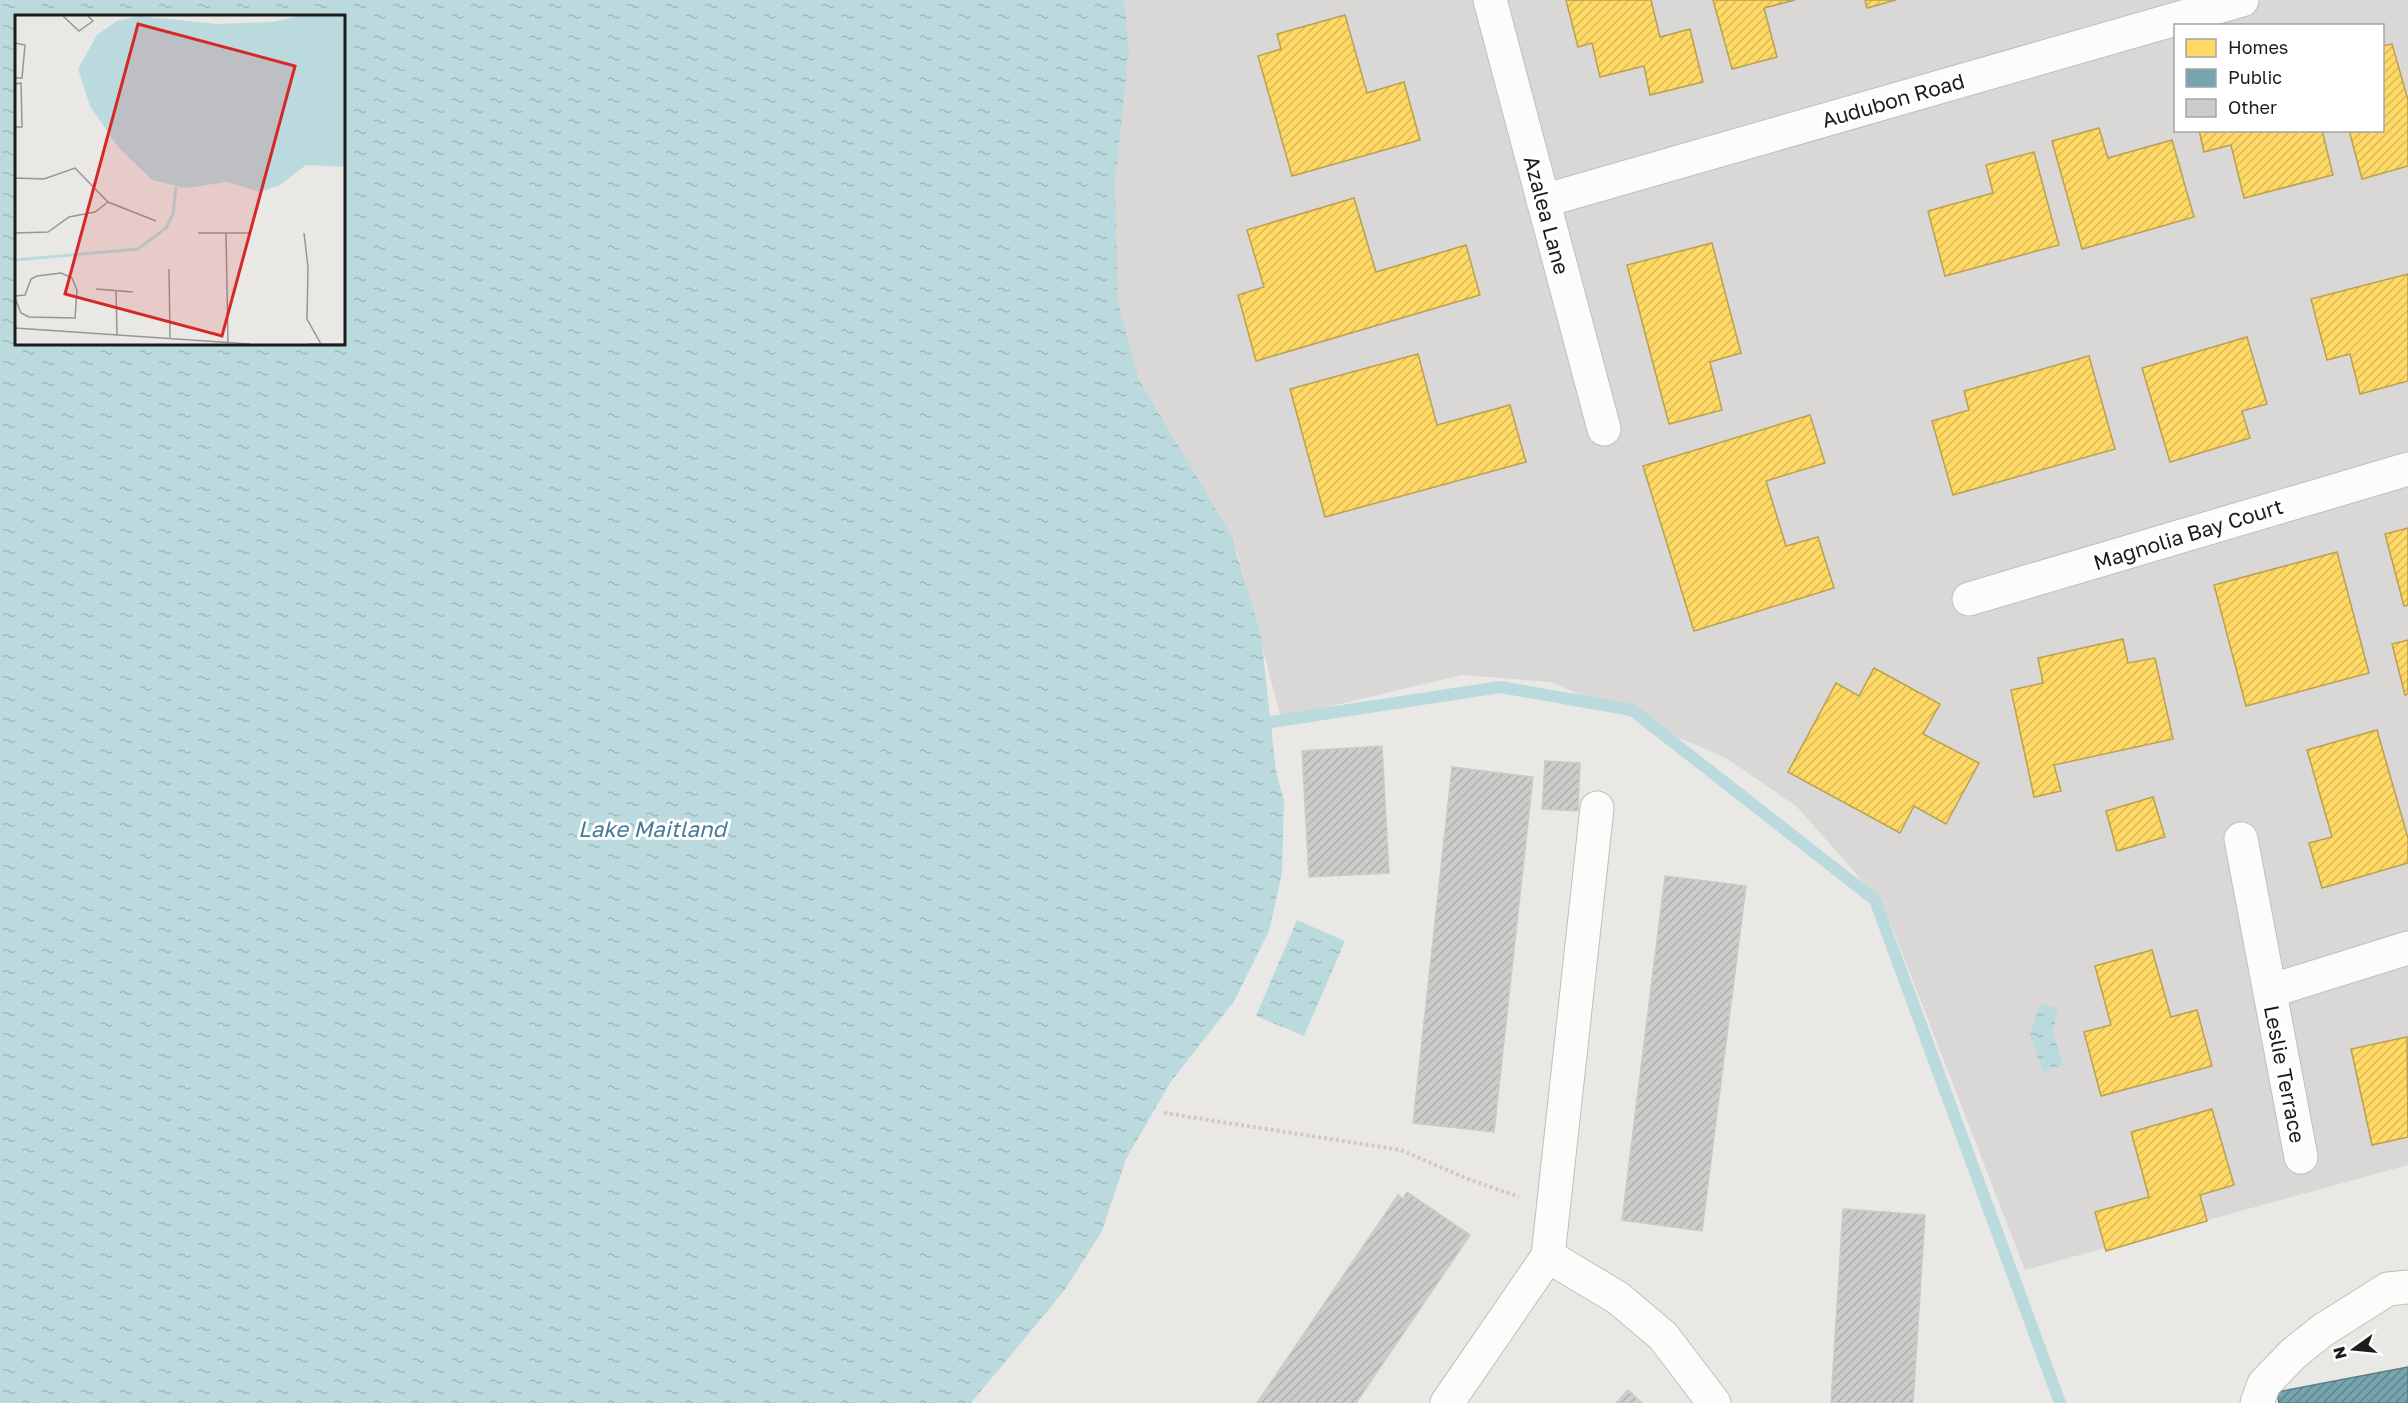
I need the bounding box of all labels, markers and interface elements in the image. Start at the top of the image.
inset map [15,15,345,345]
legend [2174,24,2384,132]
text: Homes [2228,36,2288,58]
text: Public [2228,66,2282,88]
street label: Audubon Road [1819,67,1967,133]
text: Other [2228,96,2277,118]
street label: Azalea Lane [1519,153,1575,277]
street label: Magnolia Bay Court [2090,493,2286,575]
water label: Lake Maitland [578,815,728,842]
street label: Leslie Terrace [2259,1003,2311,1145]
north arrow [2324,1319,2384,1379]
text: N [2328,1344,2351,1361]

